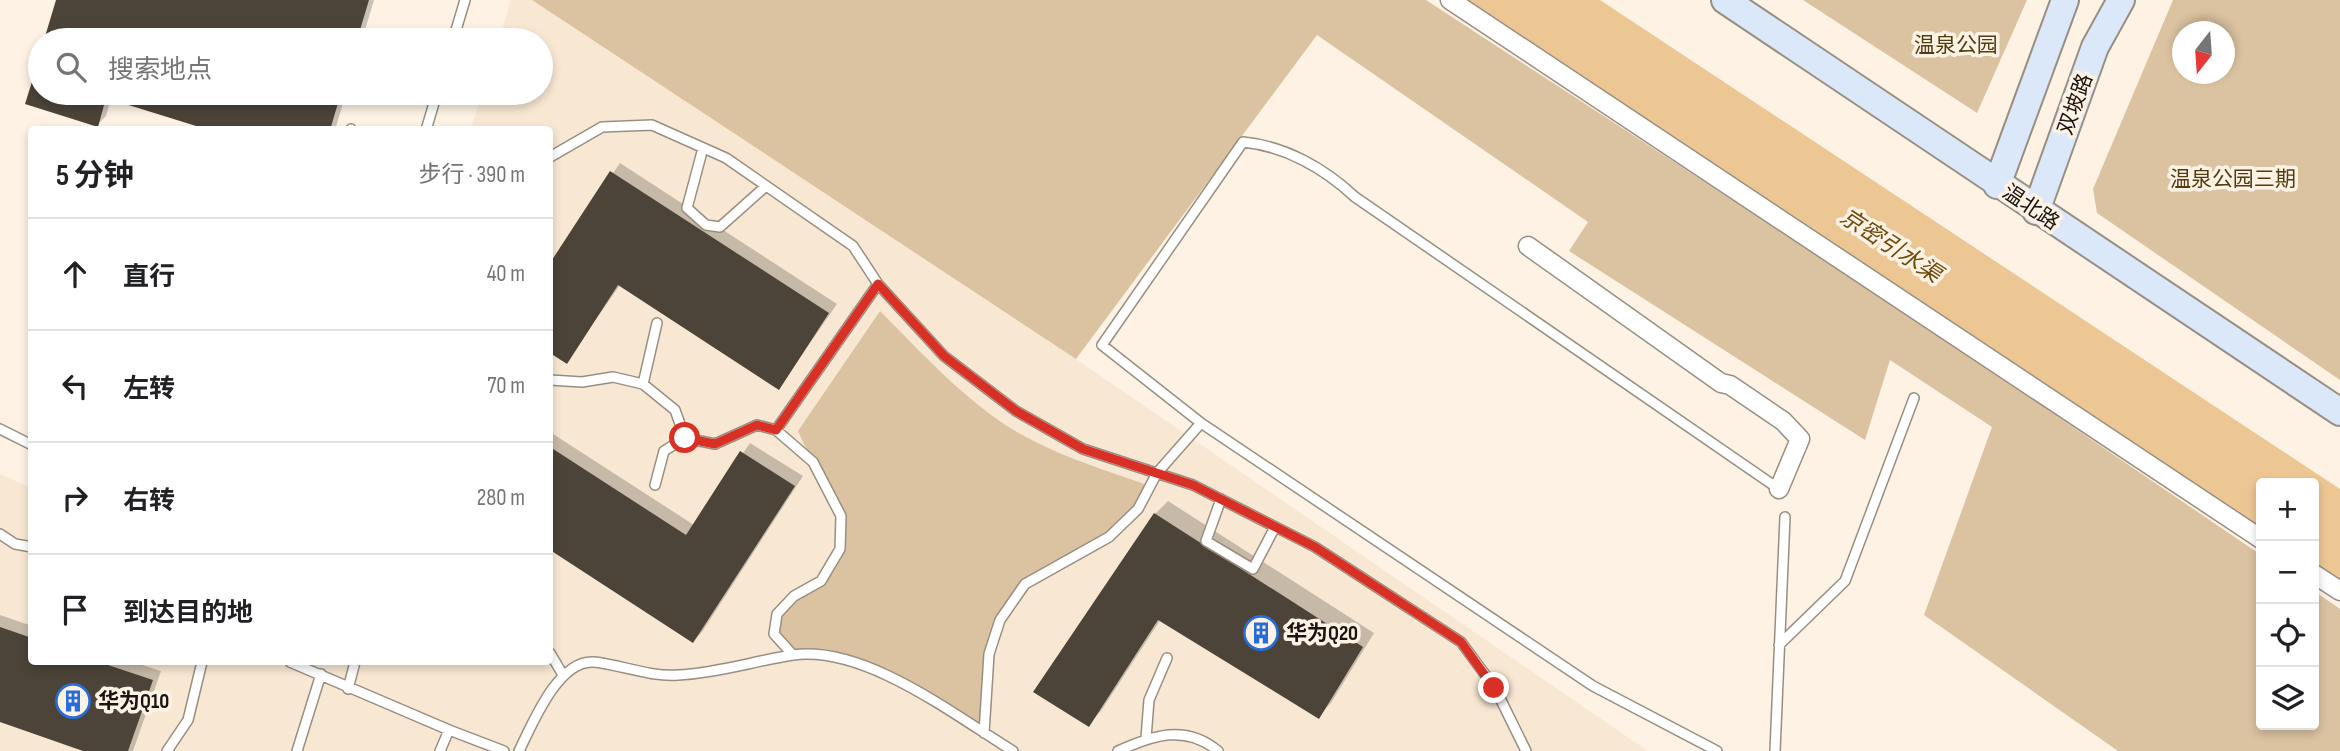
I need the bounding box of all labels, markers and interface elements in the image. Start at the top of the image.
north arrow [2172,21,2235,84]
search box [28,28,553,105]
park label: 温泉公园 [1914,33,1998,58]
icon: search [52,48,90,86]
text: 搜索地点 [108,55,212,86]
street label: 双坡路 [2053,70,2098,138]
text: 5 分钟 [56,158,134,194]
text: 步行 · 390 m [419,161,525,189]
park label: 温泉公园三期 [2170,167,2296,192]
street label: 温北路 [1998,179,2064,235]
water label: 京密引水渠 [1835,203,1949,291]
icon: ahead [56,255,94,293]
text: 40 m [487,260,525,288]
text: 直行 [123,262,175,293]
icon: left [56,367,94,405]
text: 70 m [487,372,525,400]
text: 左转 [123,374,175,405]
route start [669,422,700,453]
map controls [2256,478,2319,730]
button: + [2256,478,2319,541]
icon: right [56,479,94,517]
text: 280 m [477,484,525,512]
text: 右转 [123,486,175,517]
button: − [2256,541,2319,604]
icon: arrive [56,591,94,629]
text: 到达目的地 [123,598,253,629]
button: locate [2256,604,2319,667]
building icon: 华为Q20 [1242,614,1280,652]
place label: 华为Q20 [1286,621,1358,646]
button: layers [2256,667,2319,730]
route end [1478,672,1509,703]
building icon: 华为Q10 [54,682,92,720]
place label: 华为Q10 [98,689,169,714]

